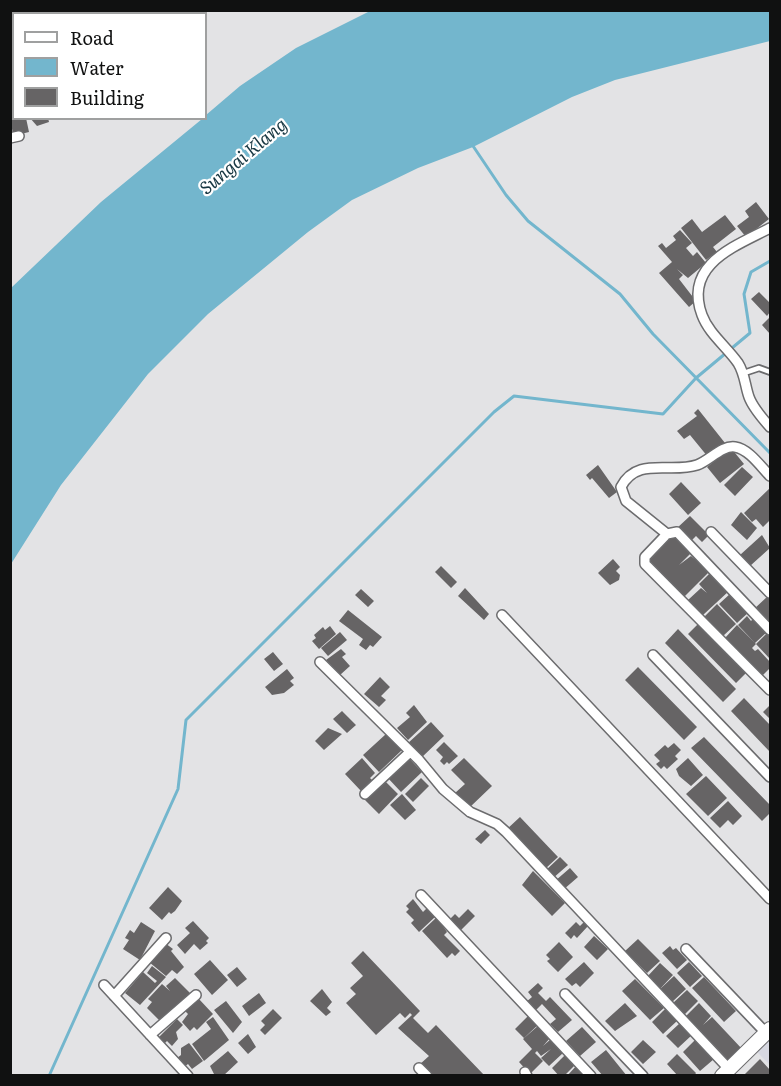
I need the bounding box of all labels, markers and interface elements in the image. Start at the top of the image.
legend [12,12,207,120]
text: Road [70,24,114,51]
text: Water [70,54,123,81]
text: Building [70,84,144,111]
water label: Sungai Klang [196,114,292,200]

